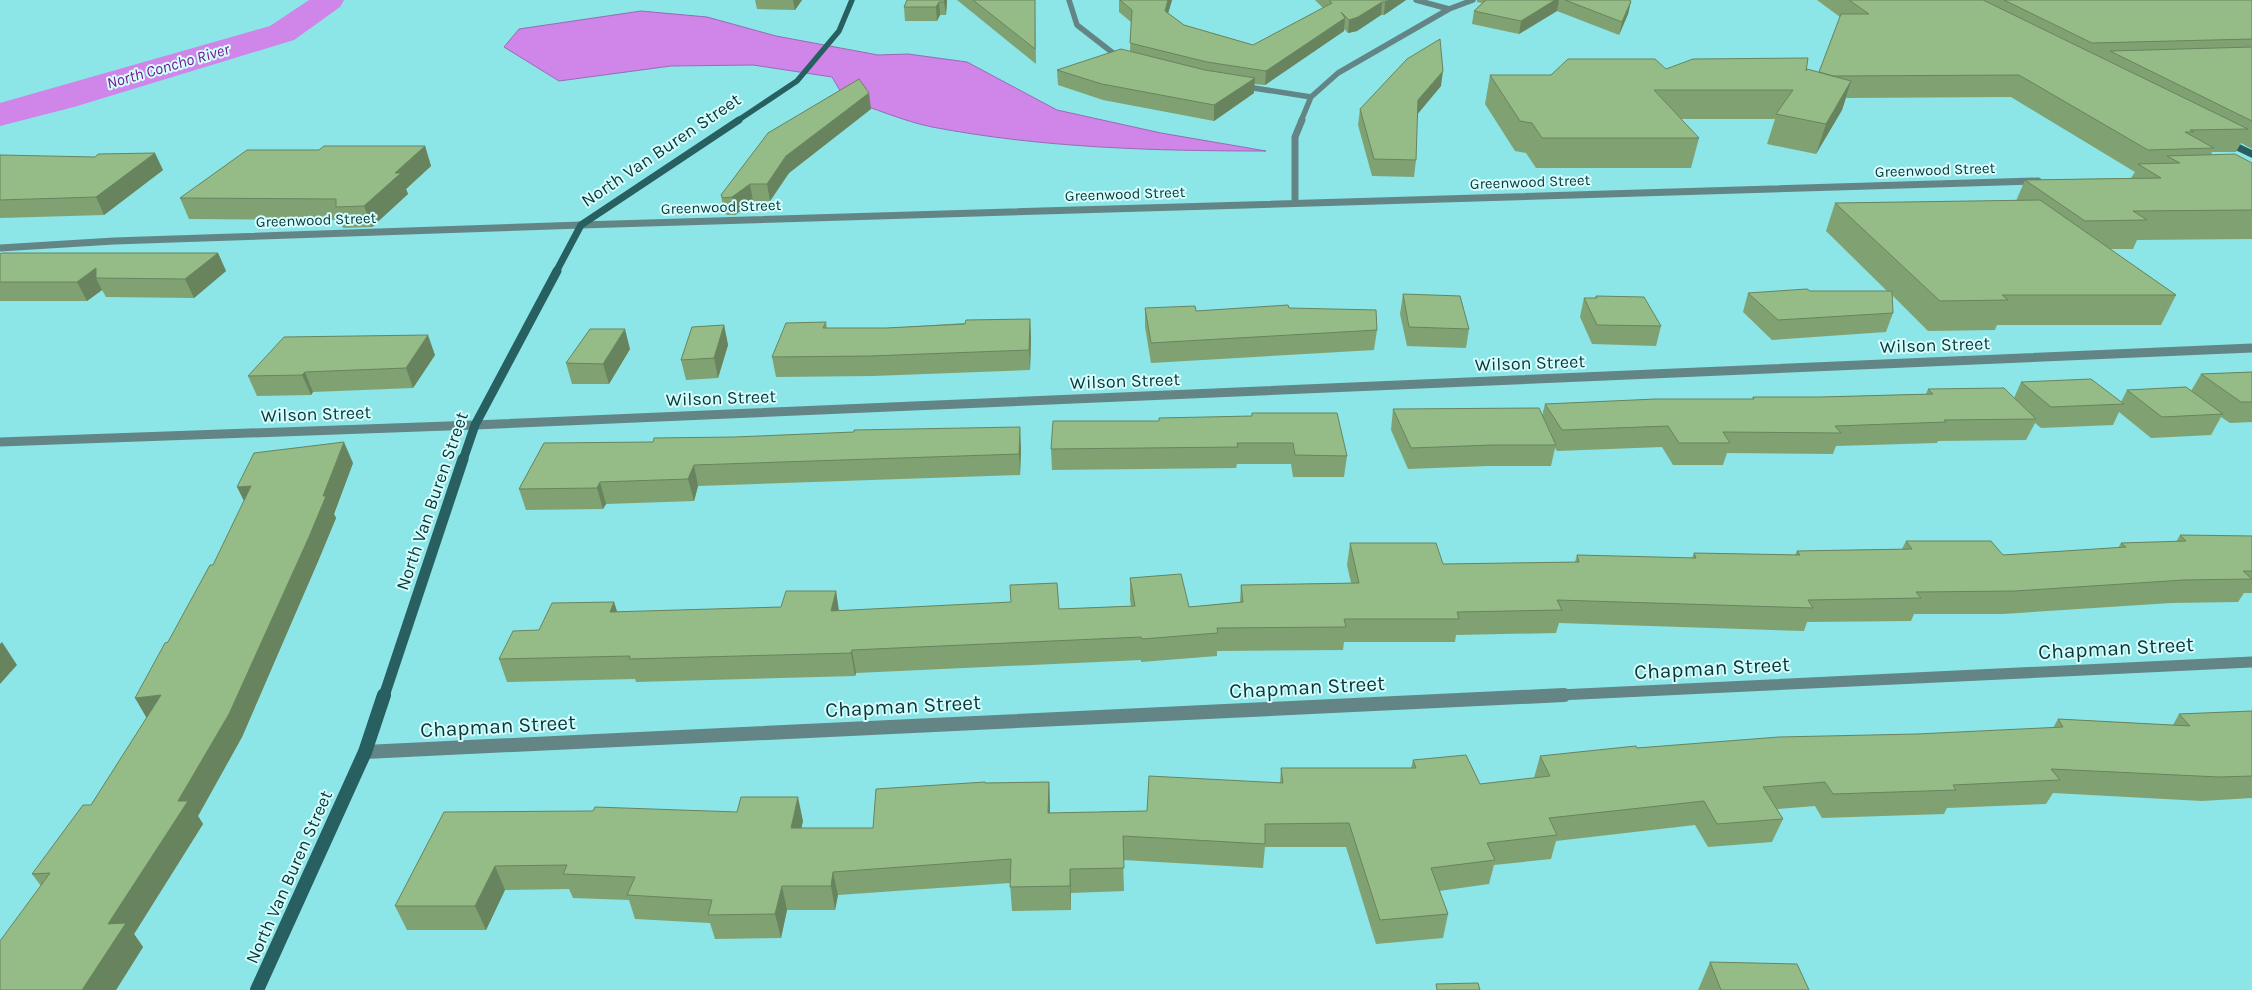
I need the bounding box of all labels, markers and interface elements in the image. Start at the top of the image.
water label: North Concho River [104,39,232,93]
street label: North Van Buren Street [577,88,745,212]
street label: Greenwood Street [1875,159,1996,181]
street label: Greenwood Street [1470,171,1591,193]
street label: Greenwood Street [1065,183,1186,205]
street label: Greenwood Street [661,196,782,218]
street label: Greenwood Street [256,209,377,231]
street label: Wilson Street [1879,332,1991,358]
street label: Wilson Street [1474,350,1586,376]
street label: Wilson Street [1069,368,1181,394]
street label: Wilson Street [665,385,777,411]
street label: Wilson Street [260,401,372,427]
street label: North Van Buren Street [391,409,473,593]
street label: Chapman Street [2038,632,2195,664]
street label: Chapman Street [1634,652,1791,684]
street label: Chapman Street [1229,671,1386,703]
street label: Chapman Street [825,690,982,722]
street label: Chapman Street [420,710,577,742]
street label: North Van Buren Street [241,787,337,967]

